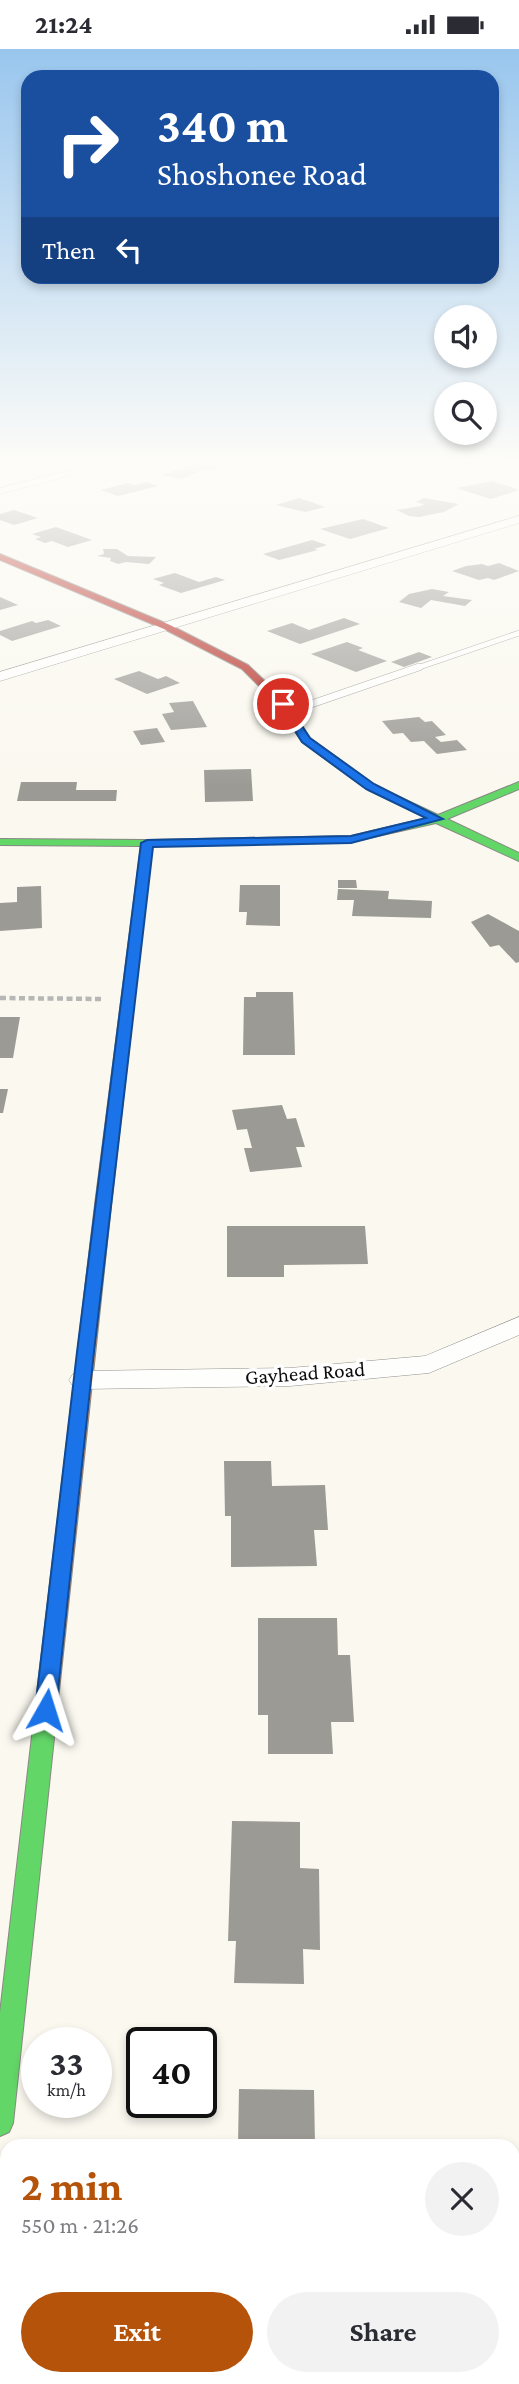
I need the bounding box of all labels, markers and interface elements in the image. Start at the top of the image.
text: 21:24 [35,10,92,39]
icon: right [42,98,133,189]
text: 340 m [157,98,288,153]
text: Shoshonee Road [157,156,367,192]
icon: left [110,231,148,269]
text: Then [42,236,96,265]
map controls [434,305,497,445]
button: sound [434,305,497,368]
button: search [434,382,497,445]
pin [253,674,313,734]
icon: arrive [264,685,302,723]
street label: Gayhead Road [244,1357,366,1389]
position arrow [9,1673,83,1747]
speed limit sign: 40 [126,2027,217,2118]
text: 33 [49,2044,84,2083]
text: km/h [47,2080,86,2100]
text: 2 min [21,2162,122,2209]
button: close [425,2162,499,2236]
text: 550 m · 21:26 [21,2212,139,2238]
button: Exit [21,2292,253,2372]
button: Share [267,2292,499,2372]

